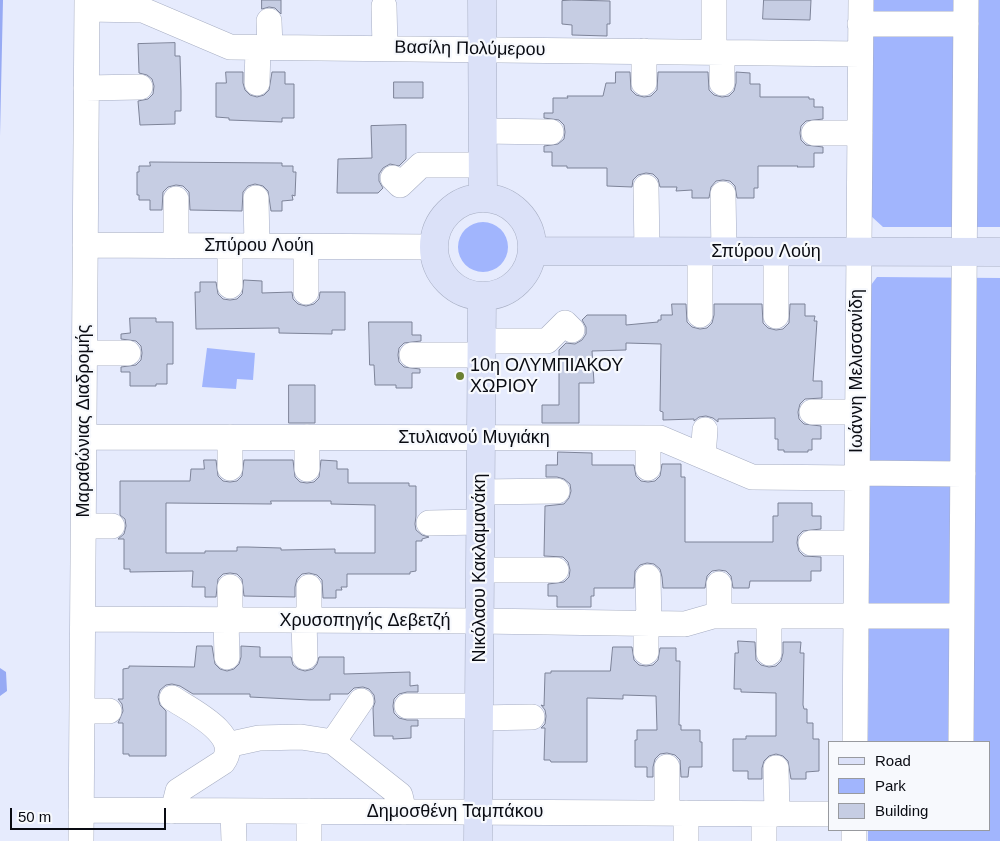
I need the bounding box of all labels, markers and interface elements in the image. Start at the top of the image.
street label: Βασίλη Πολύμερου [394,37,546,61]
street label: Σπύρου Λούη [204,235,314,257]
street label: Σπύρου Λούη [711,241,821,263]
street label: Ιωάννη Μελισσανίδη [846,289,868,453]
street label: Μαραθώνιας Διαδρομής [73,325,95,517]
place label: 10η ΟΛΥΜΠΙΑΚΟΥ ΧΩΡΙΟΥ [470,355,623,398]
marker: 10η ΟΛΥΜΠΙΑΚΟΥ ΧΩΡΙΟΥ [454,370,466,382]
street label: Στυλιανού Μυγιάκη [398,427,550,449]
street label: Νικόλαου Κακλαμανάκη [469,474,491,662]
street label: Χρυσοπηγής Δεβετζή [280,610,450,632]
legend [828,741,990,831]
text: Road [875,752,911,769]
text: Park [875,777,906,794]
scale bar [12,798,169,830]
street label: Δημοσθένη Ταμπάκου [367,801,543,823]
text: Building [875,802,928,819]
text: 50 m [18,808,51,825]

